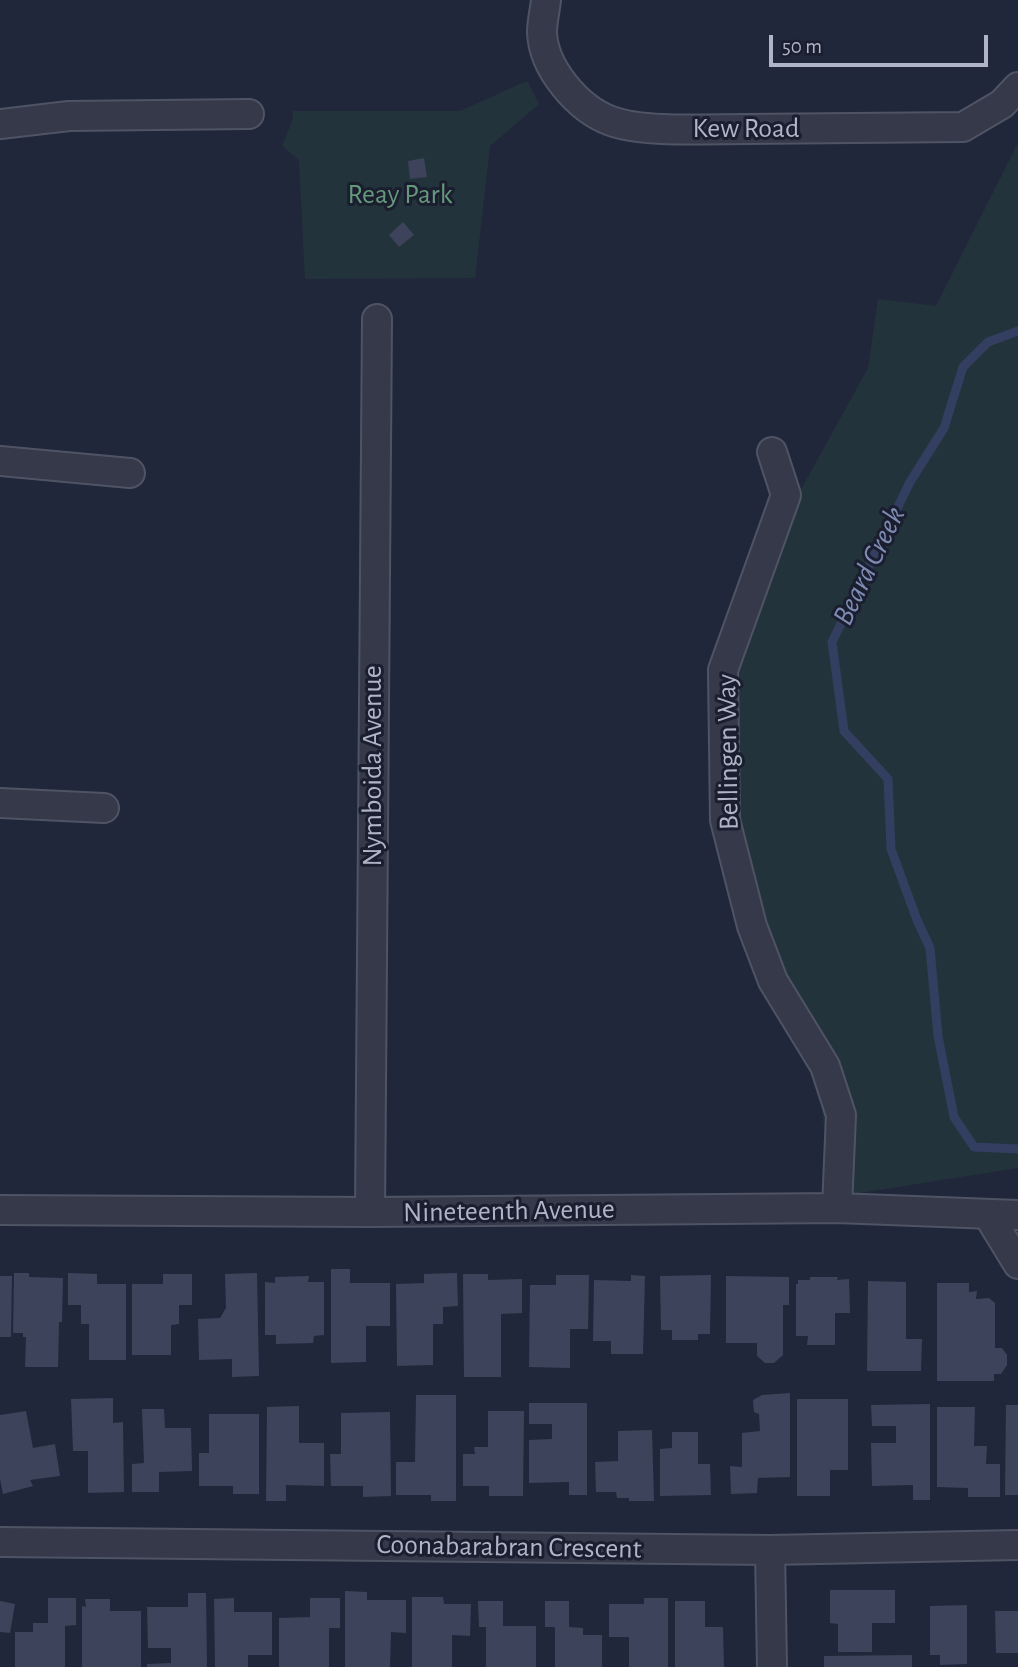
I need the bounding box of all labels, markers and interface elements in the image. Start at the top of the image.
scale bar [773,21,992,65]
text: 50 m [782,36,822,57]
street label: Kew Road [693,112,799,146]
park label: Reay Park [348,178,452,212]
water label: Beard Creek [825,501,913,631]
street label: Nymboida Avenue [356,665,390,867]
street label: Bellingen Way [710,674,746,830]
street label: Nineteenth Avenue [403,1192,615,1230]
street label: Coonabarabran Crescent [376,1528,642,1566]

